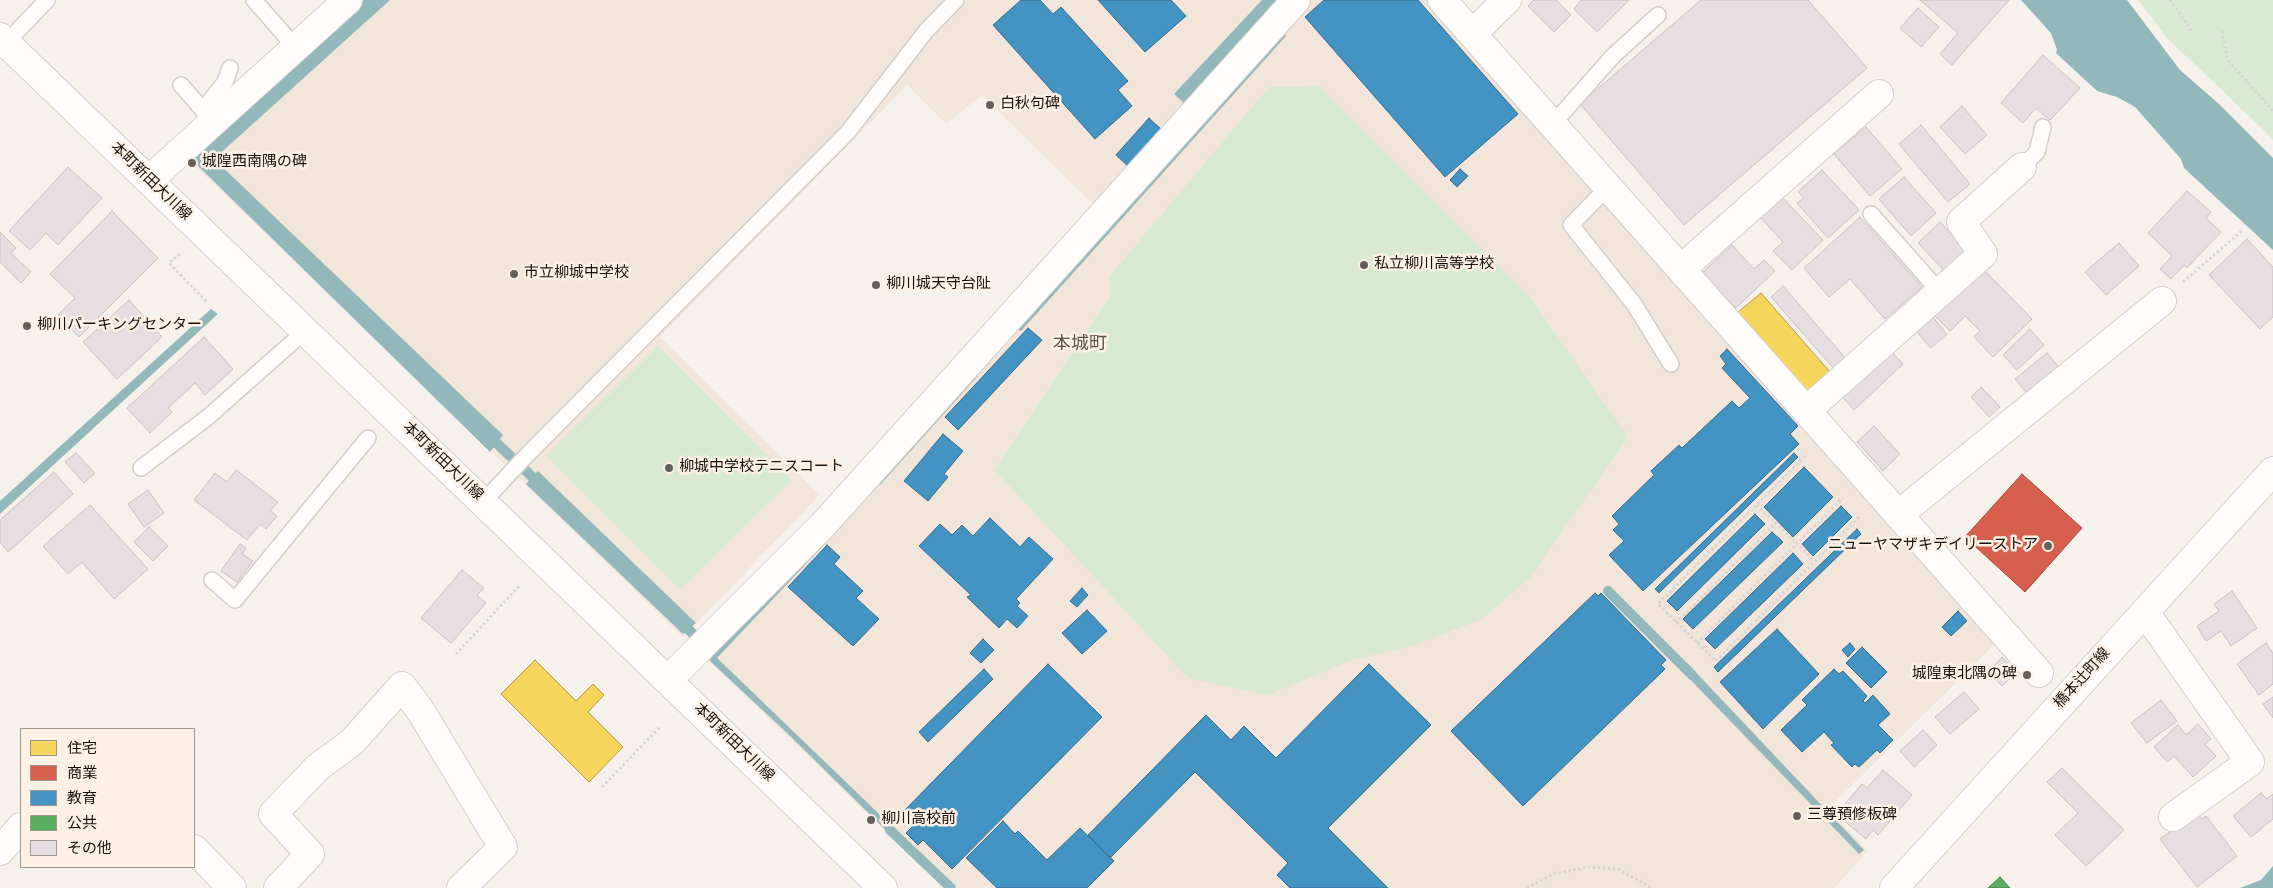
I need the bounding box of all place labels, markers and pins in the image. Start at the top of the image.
place label: 白秋句碑 [1000,96,1060,114]
marker: 白秋句碑 [984,99,996,111]
place label: 城隍西南隅の碑 [202,154,307,172]
marker: 城隍西南隅の碑 [186,157,198,169]
place label: 私立柳川高等学校 [1374,256,1494,274]
marker: 私立柳川高等学校 [1358,259,1370,271]
place label: 市立柳城中学校 [524,265,629,283]
marker: 市立柳城中学校 [508,268,520,280]
place label: 柳川城天守台阯 [886,276,991,294]
marker: 柳川城天守台阯 [870,279,882,291]
place label: 柳川パーキングセンター [37,317,202,335]
marker: 柳川パーキングセンター [21,320,33,332]
place label: 柳城中学校テニスコート [679,459,844,477]
marker: 柳城中学校テニスコート [663,462,675,474]
place label: ニューヤマザキデイリーストア [1828,537,2038,555]
marker: ニューヤマザキデイリーストア [2042,540,2054,552]
place label: 城隍東北隅の碑 [1912,666,2017,684]
marker: 城隍東北隅の碑 [2021,669,2033,681]
place label: 三尊預修板碑 [1807,807,1897,825]
marker: 三尊預修板碑 [1791,810,1803,822]
place label: 柳川高校前 [881,811,956,829]
marker: 柳川高校前 [865,814,877,826]

